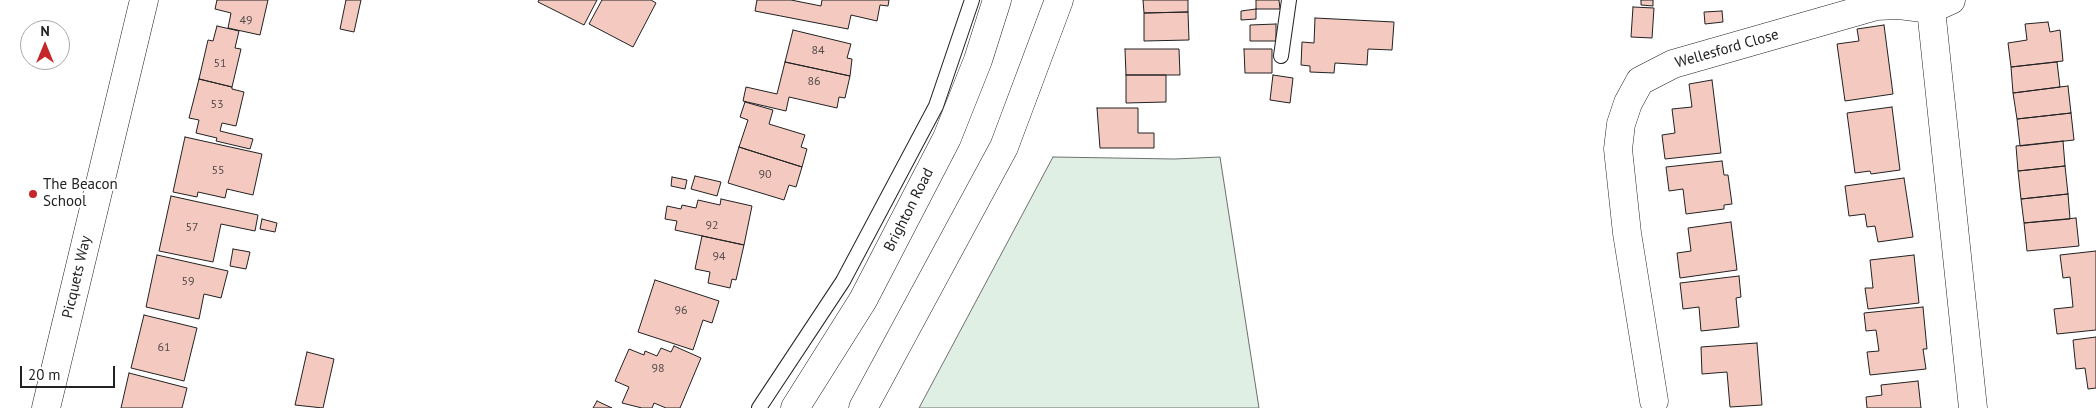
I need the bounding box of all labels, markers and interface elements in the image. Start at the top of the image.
house number: 49 [239,14,253,28]
north arrow [20,20,70,70]
text: N [40,22,50,40]
street label: Wellesford Close [1673,26,1781,72]
house number: 84 [811,44,825,58]
house number: 51 [213,57,227,71]
house number: 86 [807,75,821,89]
house number: 53 [210,98,224,112]
house number: 55 [211,164,225,178]
street label: Brighton Road [880,165,938,255]
house number: 90 [758,168,772,182]
place label: The Beacon School [43,176,118,211]
marker: The Beacon School [27,188,39,200]
house number: 92 [705,219,719,233]
house number: 57 [185,221,199,235]
street label: Picquets Way [59,234,95,320]
house number: 94 [712,250,726,264]
house number: 59 [181,275,195,289]
house number: 96 [674,304,688,318]
house number: 61 [157,341,171,355]
scale bar [22,356,118,388]
house number: 98 [651,362,665,376]
text: 20 m [28,365,61,384]

